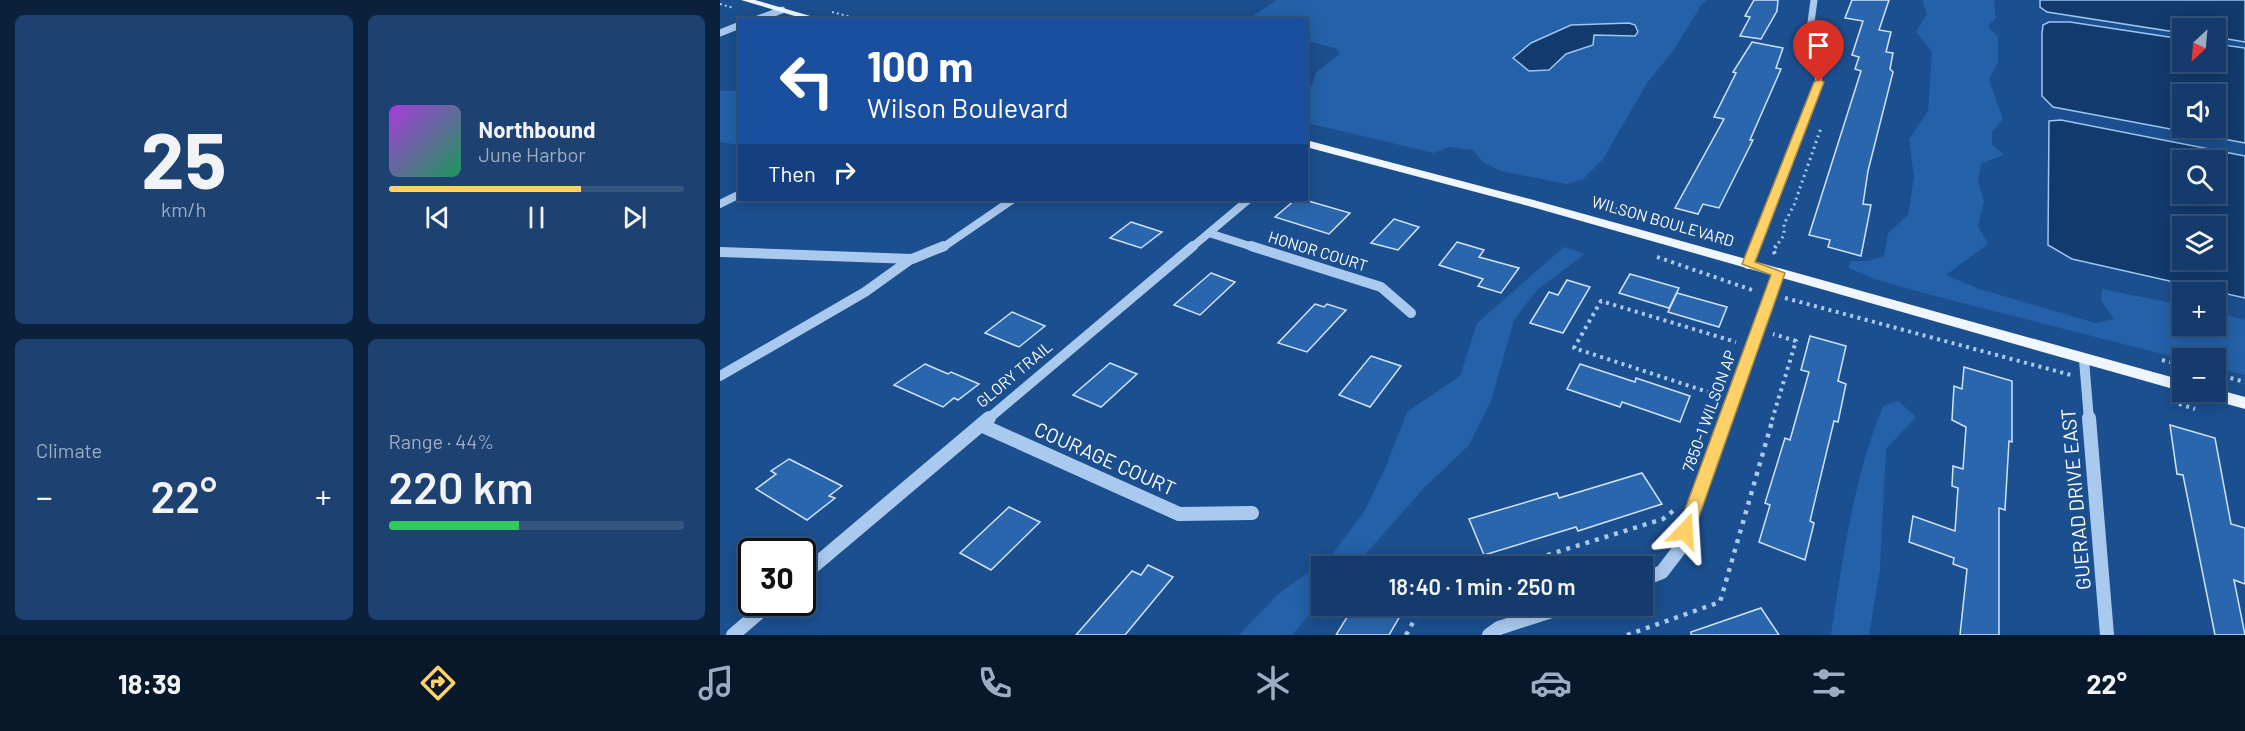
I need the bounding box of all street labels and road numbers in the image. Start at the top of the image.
street label: WILSON BOULEVARD [1590,191,1737,250]
street label: HONOR COURT [1266,226,1370,275]
street label: GLORY TRAIL [972,336,1055,411]
street label: 7850-1 WILSON AP [1678,347,1739,474]
street label: GUERAD DRIVE EAST [2055,407,2095,591]
street label: COURAGE COURT [1031,416,1180,500]

